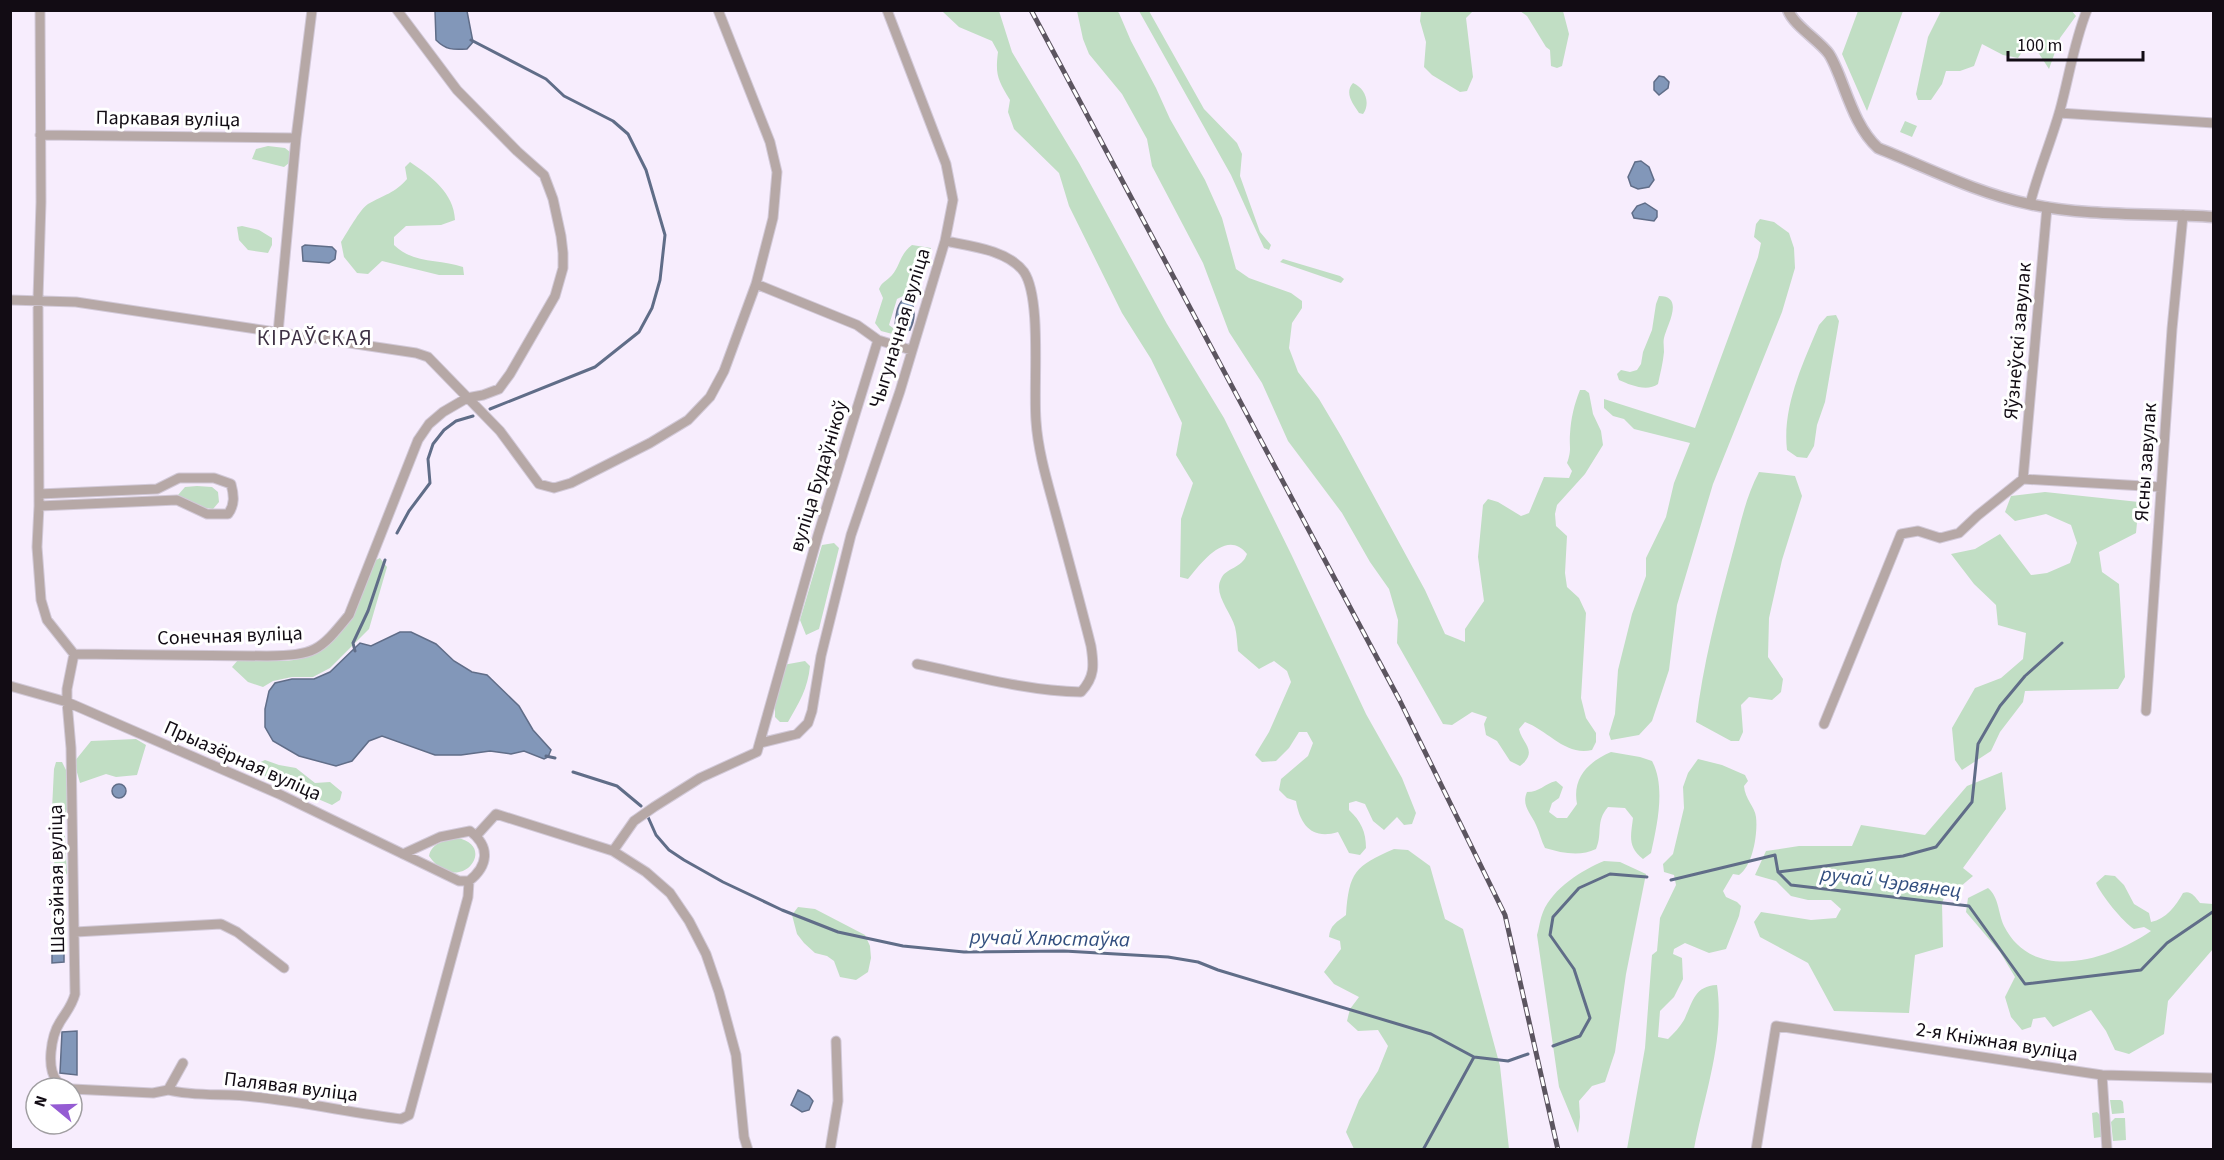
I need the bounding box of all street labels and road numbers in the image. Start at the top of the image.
street label: Паркавая вуліца [95,104,240,134]
street label: Чыгуначная вуліца [862,245,938,412]
street label: Яўзнеўскі завулак [1997,261,2039,421]
street label: вуліца Будаўнікоў [783,397,855,555]
street label: Ясны завулак [2128,402,2164,522]
street label: Сонечная вуліца [157,619,303,653]
street label: Прыазёрная вуліца [159,714,326,808]
street label: Шасэйная вуліца [42,804,72,954]
street label: 2-я Кніжная вуліца [1914,1015,2080,1069]
street label: Палявая вуліца [222,1065,359,1109]

